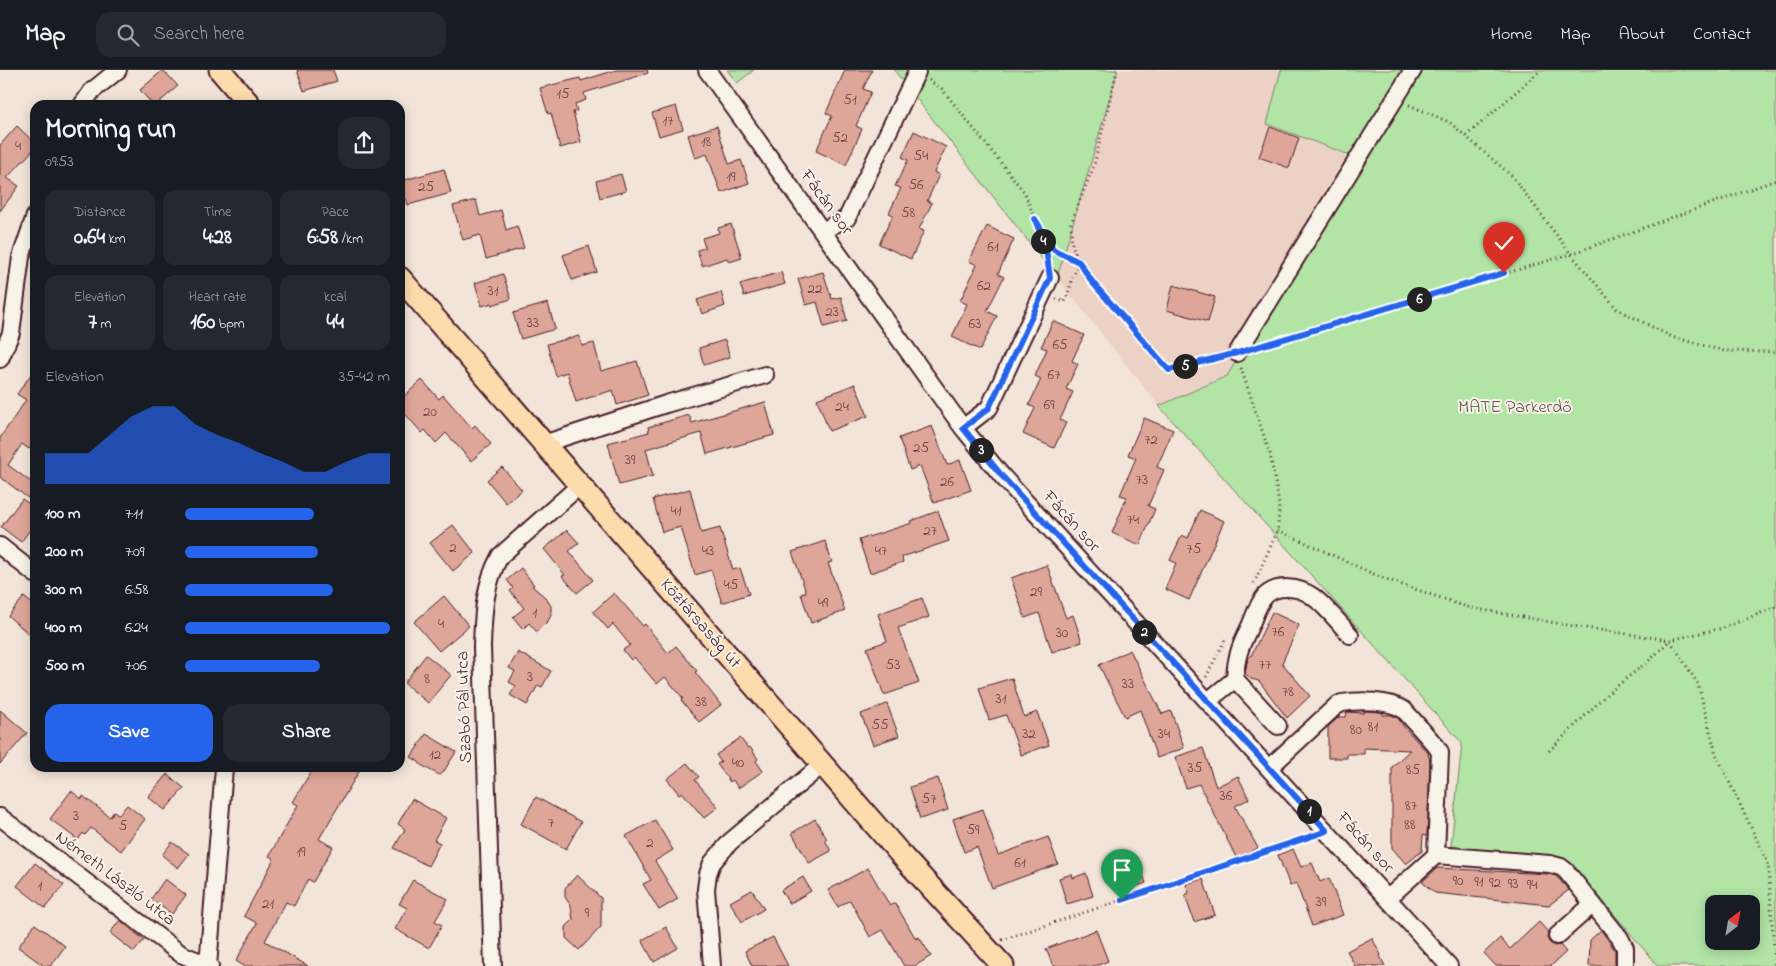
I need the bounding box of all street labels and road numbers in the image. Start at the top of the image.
street label: Fácán sor [793,164,859,241]
street label: Fácán sor [1035,485,1106,559]
street label: Köztársaság út [653,573,747,676]
street label: Szabó Pál utca [450,650,480,764]
street label: Fácán sor [1329,806,1400,880]
street label: Németh László utca [49,825,181,933]

